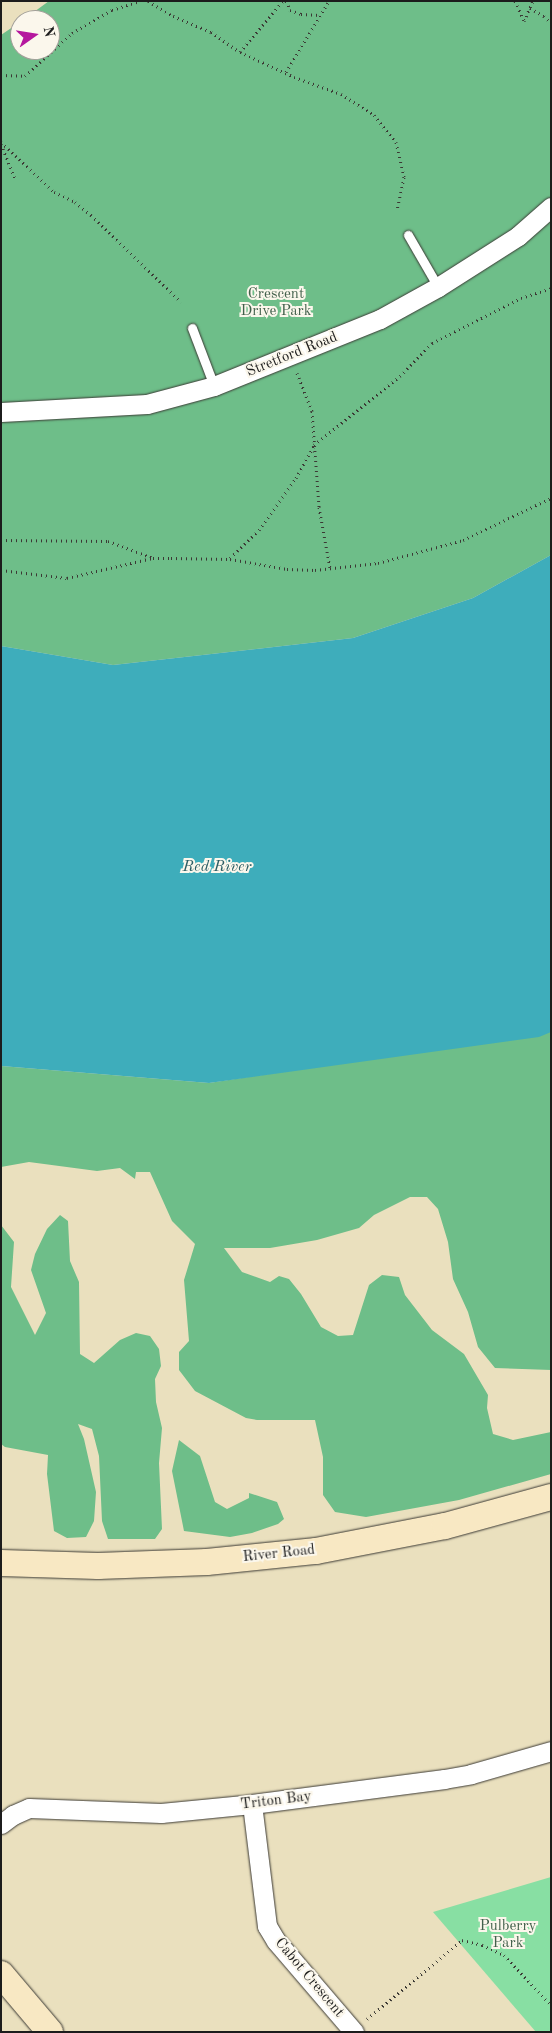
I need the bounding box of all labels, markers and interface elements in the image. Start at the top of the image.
north arrow [10,10,60,60]
text: N [41,25,57,39]
park label: Crescent Drive Park [240,285,312,320]
street label: Stretford Road [244,329,340,381]
water label: Red River [183,857,251,877]
street label: River Road [242,1541,316,1567]
street label: Triton Bay [239,1788,313,1814]
park label: Pulberry Park [479,1917,537,1952]
street label: Cabot Crescent [270,1935,348,2021]

